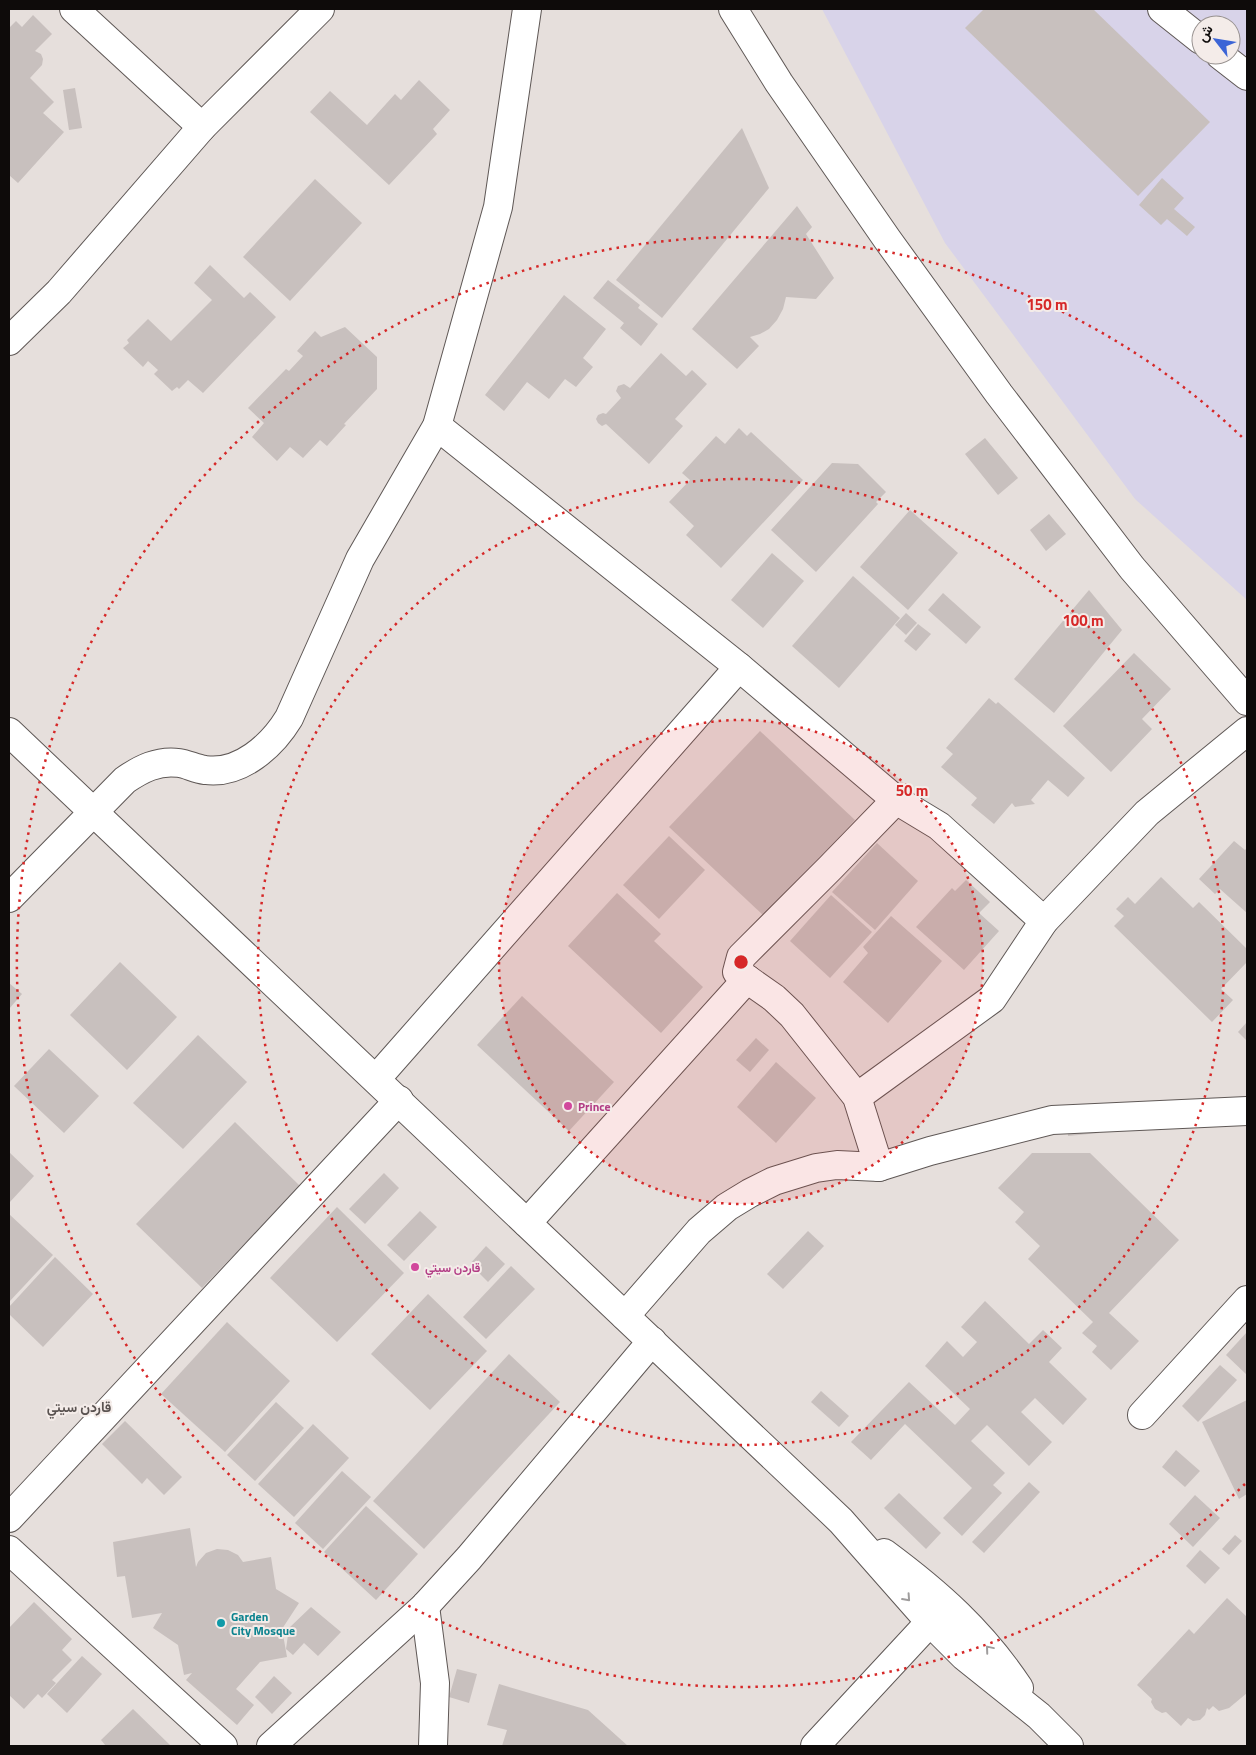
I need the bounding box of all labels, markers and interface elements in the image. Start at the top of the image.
north arrow [1191,15,1241,65]
text: ش [1191,20,1218,46]
text: 150 m [1026,293,1068,316]
text: 100 m [1062,609,1104,632]
text: 50 m [896,779,928,802]
centre of rings [732,953,750,971]
place label: Prince [578,1097,611,1116]
marker: Prince [562,1100,574,1112]
place label: قاردن سيتي [425,1258,481,1278]
marker: قاردن سيتي [409,1261,421,1273]
district label: قاردن سيتي [47,1396,111,1419]
one-way arrow [901,1592,910,1601]
place label: Garden City Mosque [231,1607,295,1640]
marker: Garden City Mosque [215,1617,227,1629]
one-way arrow [986,1645,995,1654]

